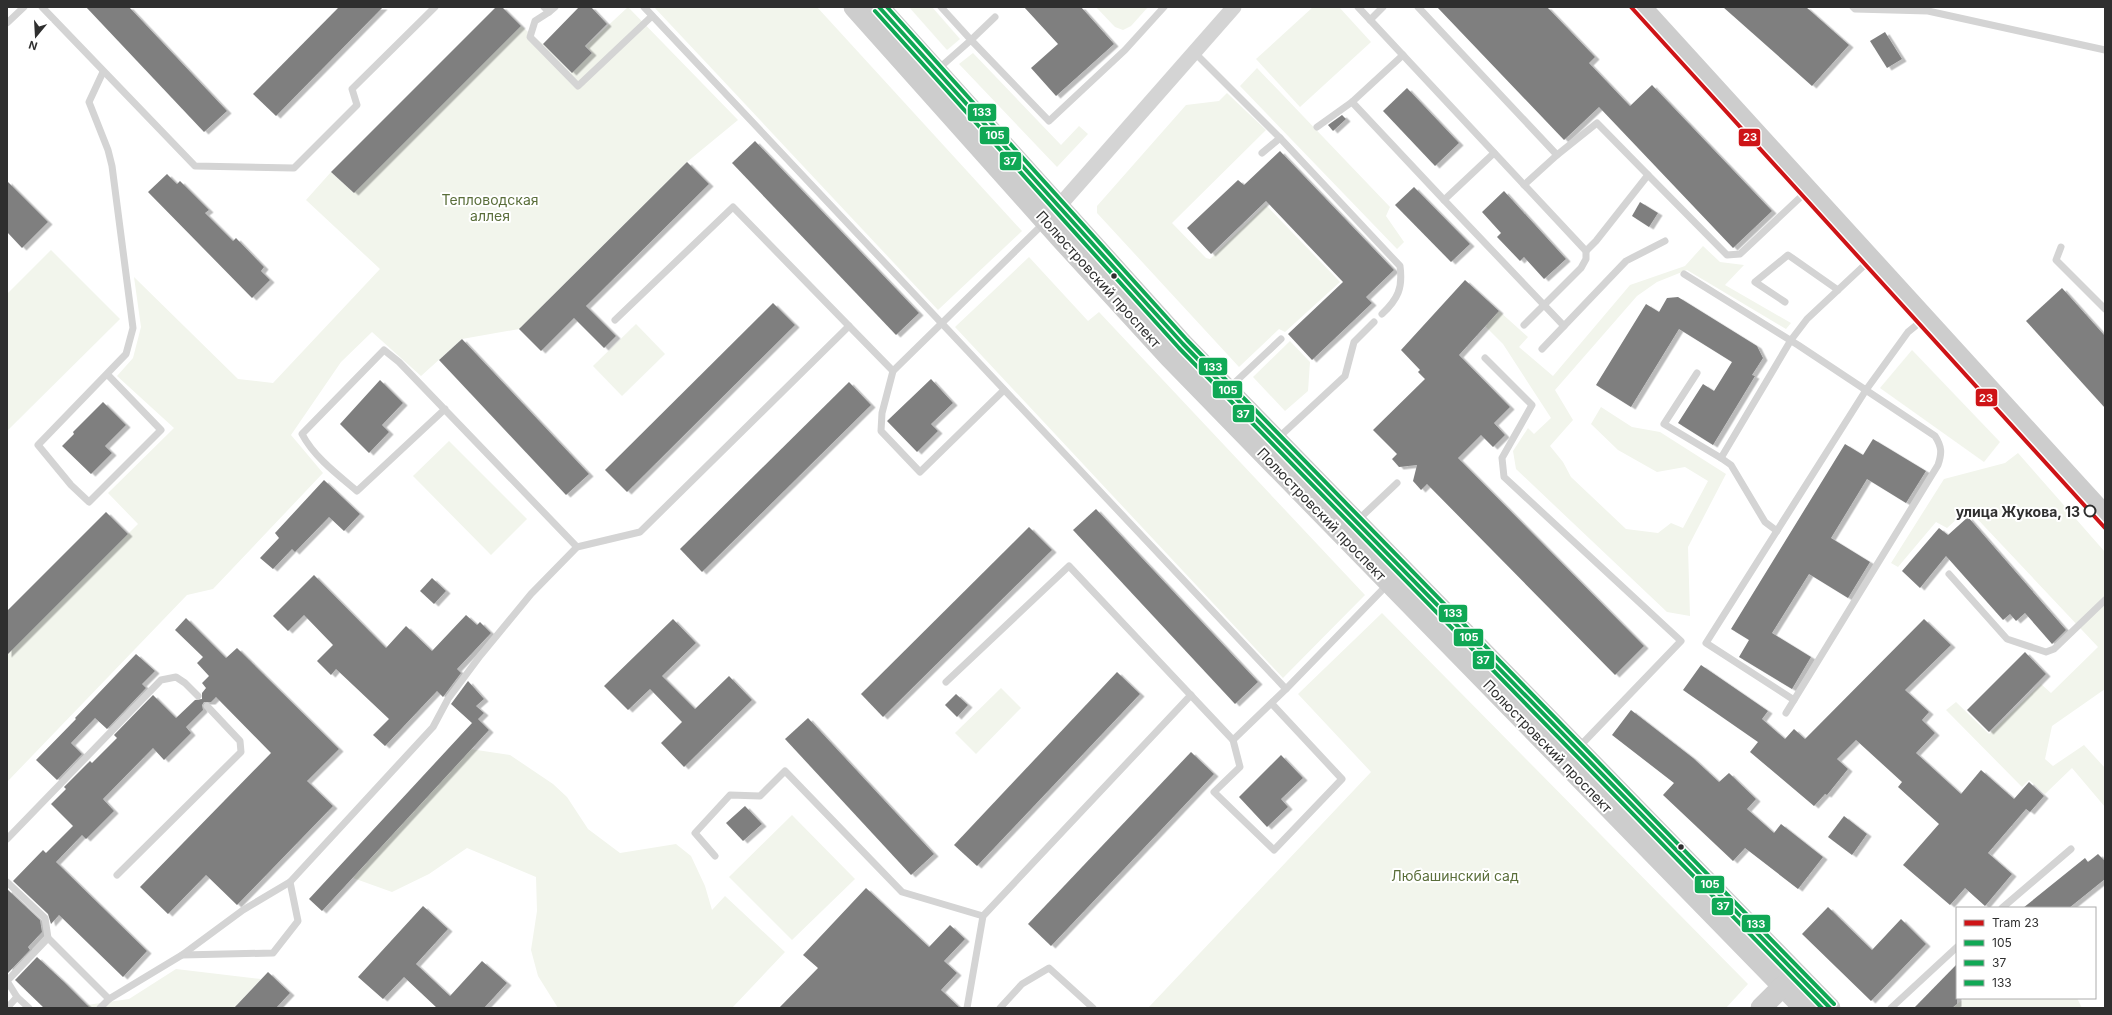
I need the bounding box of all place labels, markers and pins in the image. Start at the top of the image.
unlabelled marker [1109,271,1119,281]
place label: улица Жукова, 13 [1956,503,2080,520]
marker: улица Жукова, 13 [2083,504,2097,518]
unlabelled marker [1676,842,1686,852]

